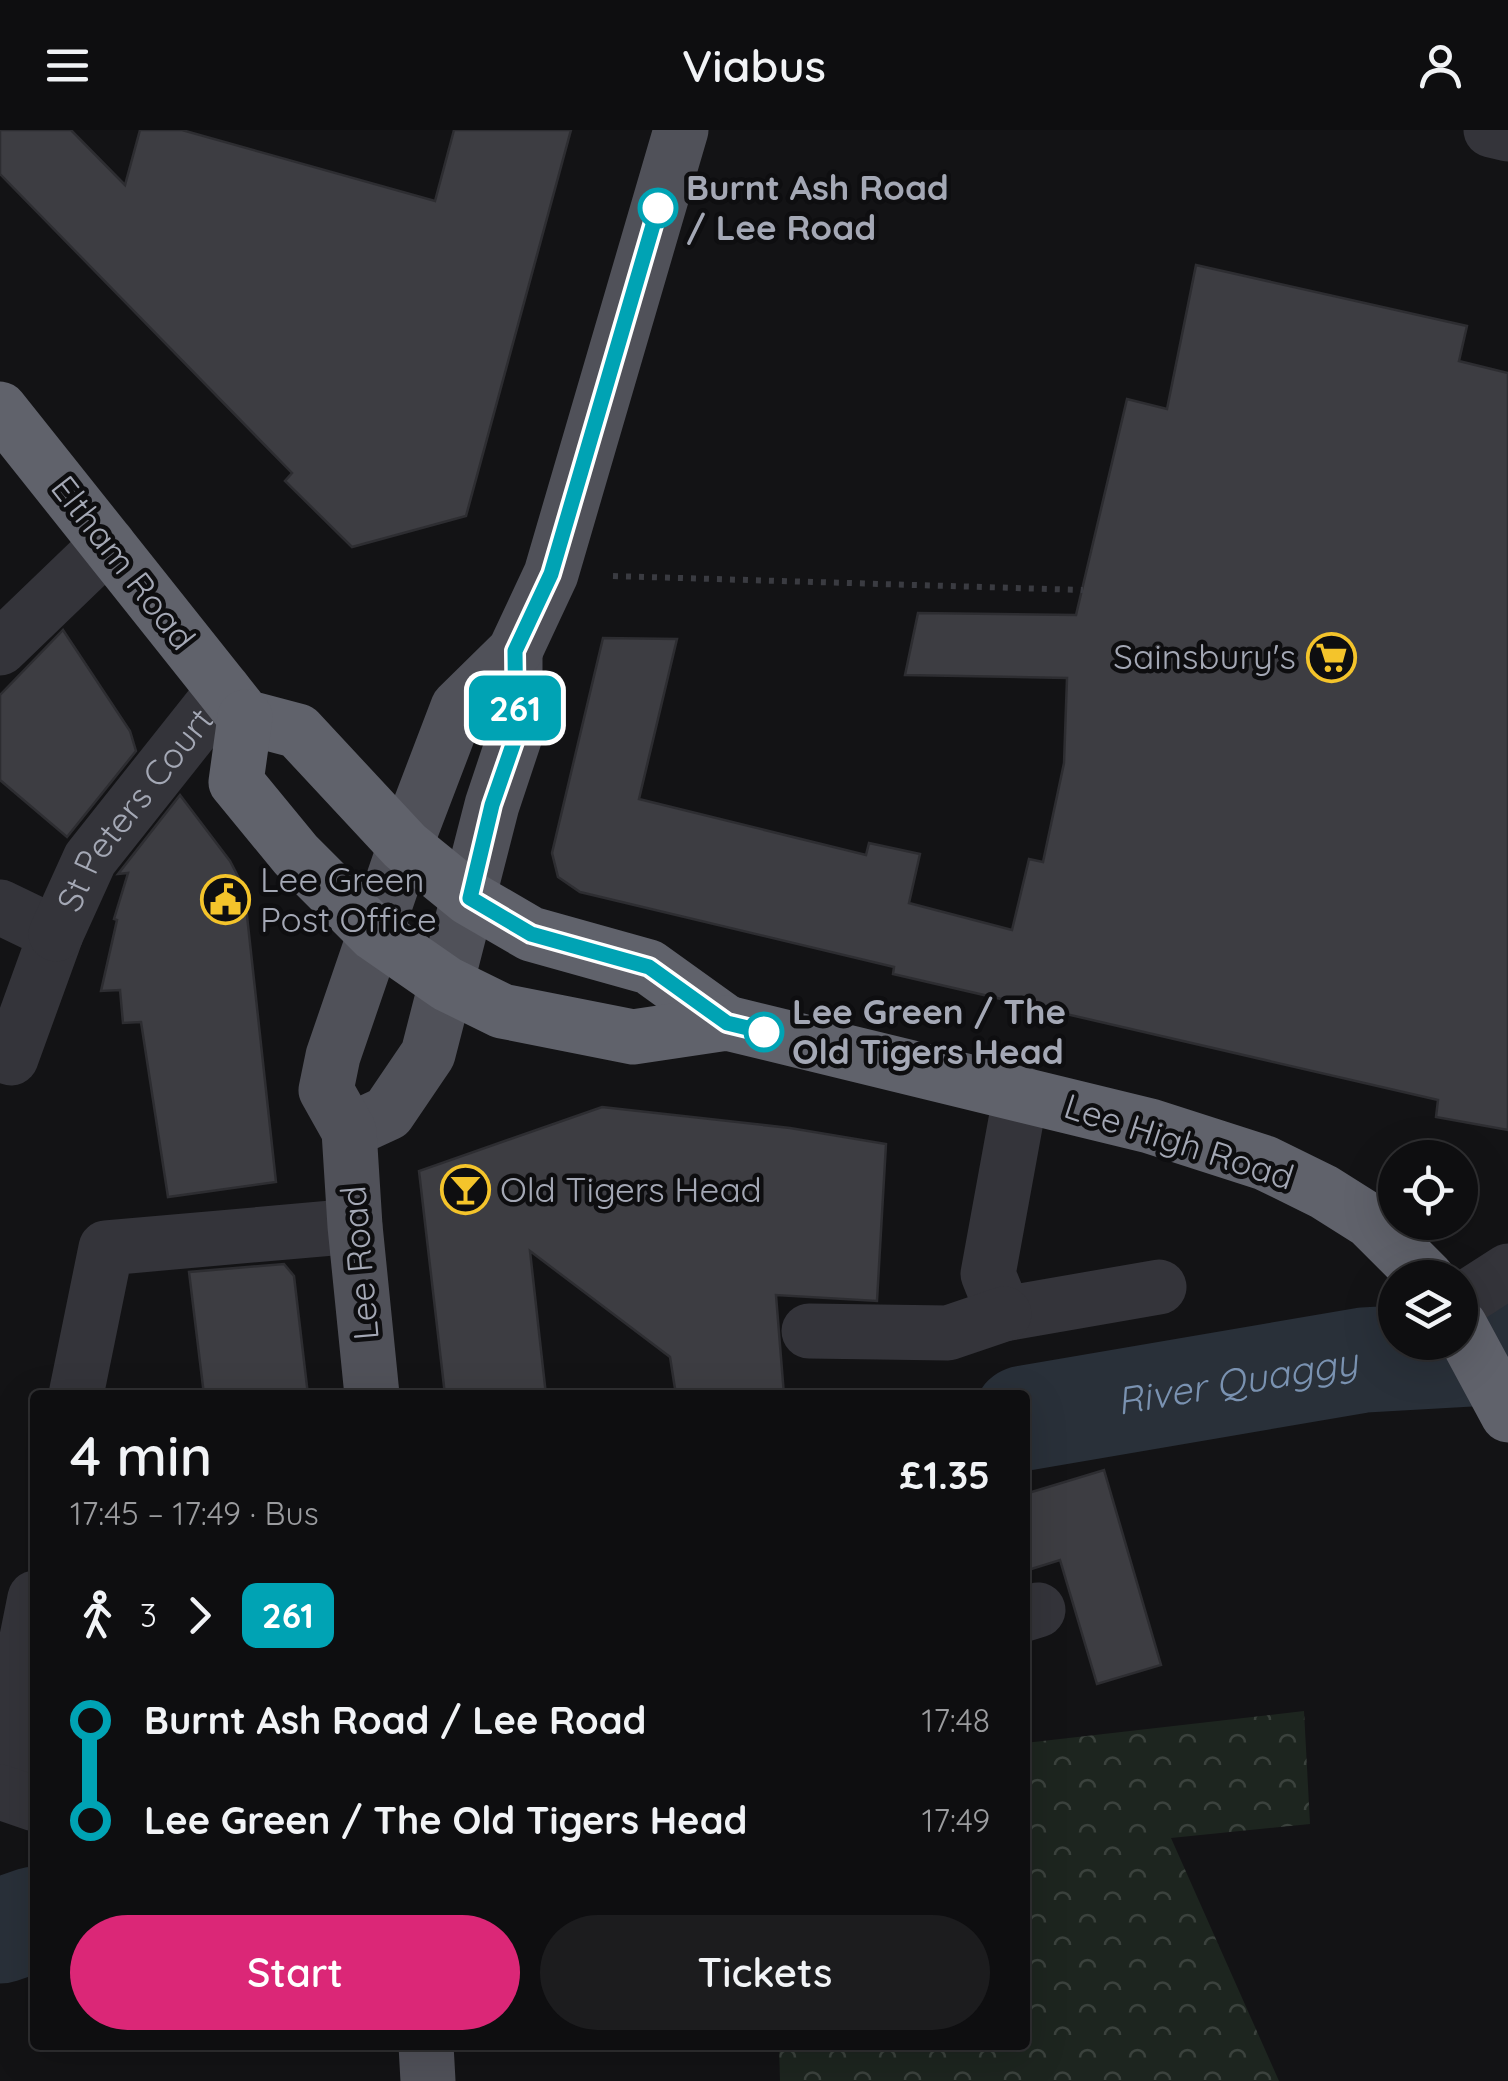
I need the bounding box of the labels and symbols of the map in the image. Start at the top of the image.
place label: Burnt Ash Road / Lee Road [686,165,949,249]
marker: Burnt Ash Road / Lee Road [639,189,677,227]
street label: Eltham Road [42,466,205,658]
supermarket icon: Sainsbury's [1305,631,1357,683]
place label: Sainsbury's [1113,634,1296,678]
line badge: 261 [458,676,572,740]
street label: St Peters Court [46,699,222,918]
place label: Lee Green Post Office [260,857,437,941]
public building icon: Lee Green Post Office [199,874,251,926]
place label: Lee Green / The Old Tigers Head [792,989,1066,1073]
marker: Lee Green / The Old Tigers Head [745,1013,783,1051]
street label: Lee High Road [1059,1083,1300,1199]
bar icon: Old Tigers Head [439,1164,491,1216]
place label: Old Tigers Head [500,1167,762,1211]
street label: Lee Road [330,1184,388,1342]
water label: River Quaggy [1113,1336,1363,1425]

